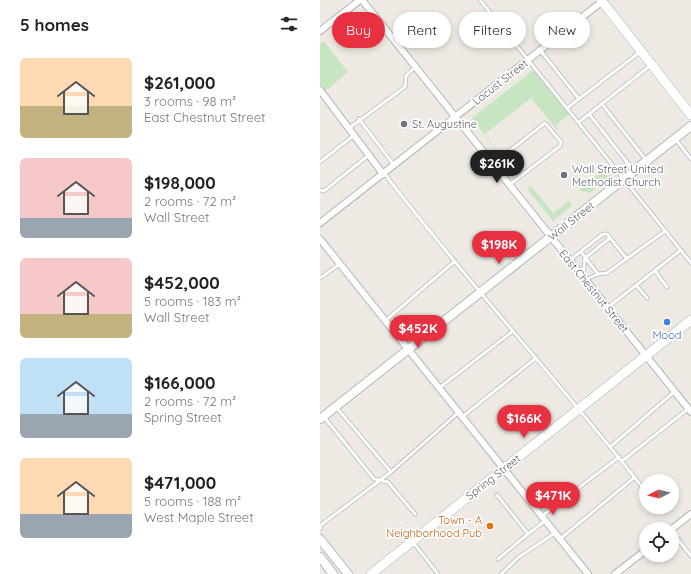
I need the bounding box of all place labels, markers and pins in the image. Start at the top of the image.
place label: St. Augustine [412,117,477,131]
marker: St. Augustine [399,119,409,129]
pin: $261K [469,150,525,184]
place label: Wall Street United Methodist Church [572,162,663,189]
marker: Wall Street United Methodist Church [559,170,569,180]
pin: $198K [471,231,527,265]
pin: $452K [390,315,446,349]
marker: Mood [662,317,672,327]
place label: Mood [652,328,682,342]
pin: $166K [496,405,552,439]
pin: $471K [525,482,581,516]
place label: Town - A Neighborhood Pub [386,513,482,540]
marker: Town - A Neighborhood Pub [485,521,495,531]

